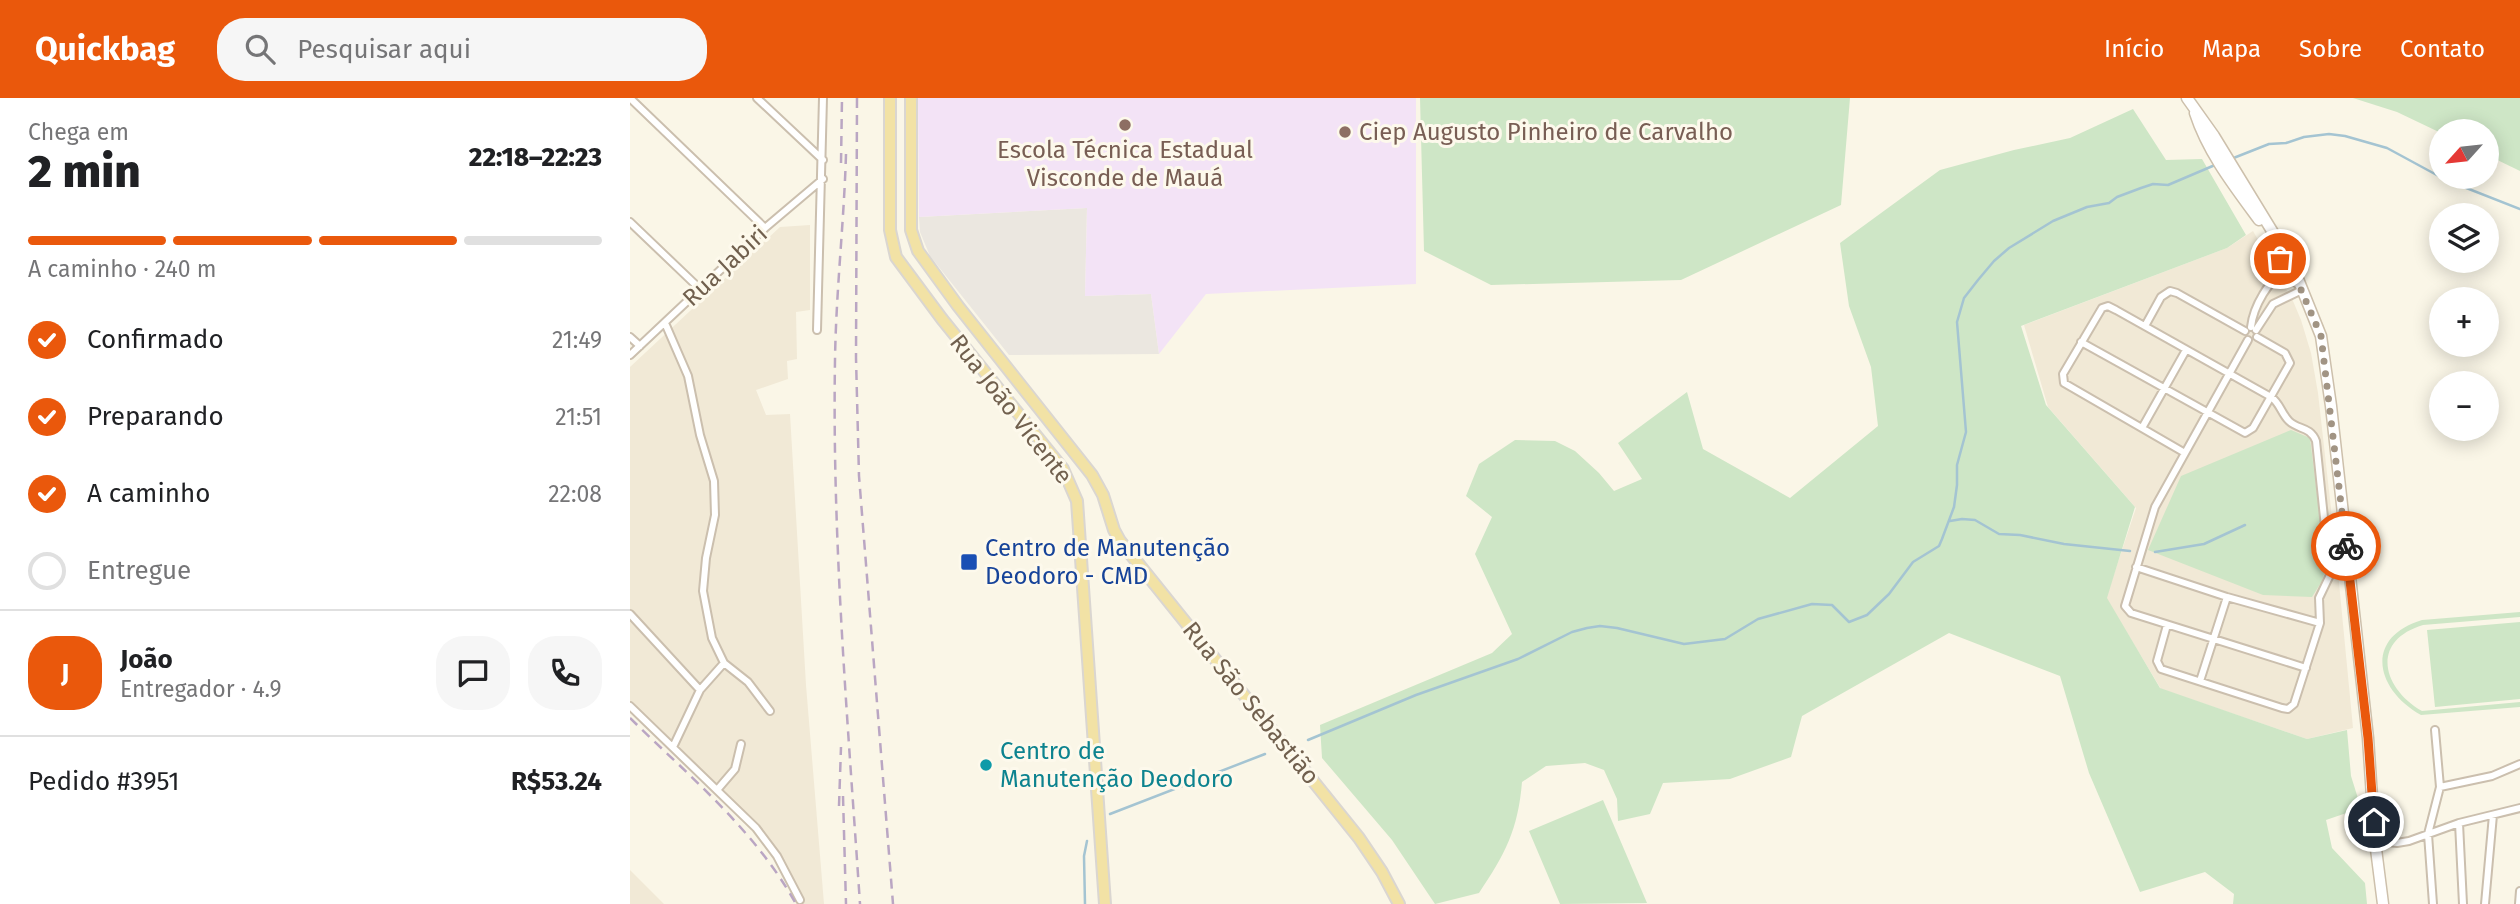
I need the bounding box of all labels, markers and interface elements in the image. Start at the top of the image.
search box [217,18,707,81]
text: Quickbag [35,29,175,69]
icon: search [241,30,279,68]
text: Pesquisar aqui [297,34,471,65]
text: Início [2104,35,2164,63]
text: Mapa [2202,35,2261,63]
text: Sobre [2299,35,2362,63]
text: Contato [2400,35,2485,63]
marker: Escola Técnica Estadual Visconde de Mauá [1117,117,1133,133]
text: Chega em [28,118,129,146]
place label: Ciep Augusto Pinheiro de Carvalho [1359,118,1733,146]
north arrow [2429,119,2499,189]
map controls [2429,119,2499,441]
marker: Ciep Augusto Pinheiro de Carvalho [1337,124,1353,140]
place label: Escola Técnica Estadual Visconde de Mauá [997,136,1253,192]
text: 22:18–22:23 [469,142,602,173]
text: 2 min [28,144,141,199]
button: layers [2429,203,2499,273]
street label: Rua Jabiri [677,220,773,312]
pin [2250,229,2310,289]
icon: bag [2261,240,2299,278]
text: A caminho · 240 m [28,255,217,283]
button: + [2429,287,2499,357]
icon: check [28,321,66,359]
text: Confirmado [87,324,224,355]
text: 21:49 [552,326,602,354]
street label: Rua João Vicente [944,329,1078,489]
button: − [2429,371,2499,441]
icon: check [28,398,66,436]
text: Preparando [87,401,224,432]
text: 21:51 [555,403,602,431]
icon: check [28,475,66,513]
text: A caminho [87,478,210,509]
text: 22:08 [548,480,602,508]
courier [2311,511,2381,581]
icon: bike [2327,527,2365,565]
place label: Centro de Manutenção Deodoro - CMD [985,534,1230,590]
marker: Centro de Manutenção Deodoro - CMD [959,552,979,572]
text: Entregue [87,555,191,586]
street label: Rua São Sebastião [1177,616,1325,790]
button: chat [436,636,510,710]
button: phone [528,636,602,710]
text: João [120,644,173,675]
text: J [61,658,69,689]
text: Entregador · 4.9 [120,675,282,703]
place label: Centro de Manutenção Deodoro [1000,737,1233,793]
marker: Centro de Manutenção Deodoro [978,757,994,773]
text: Pedido #3951 [28,766,180,797]
text: R$53.24 [511,766,602,797]
pin [2344,792,2404,852]
icon: home [2355,803,2393,841]

